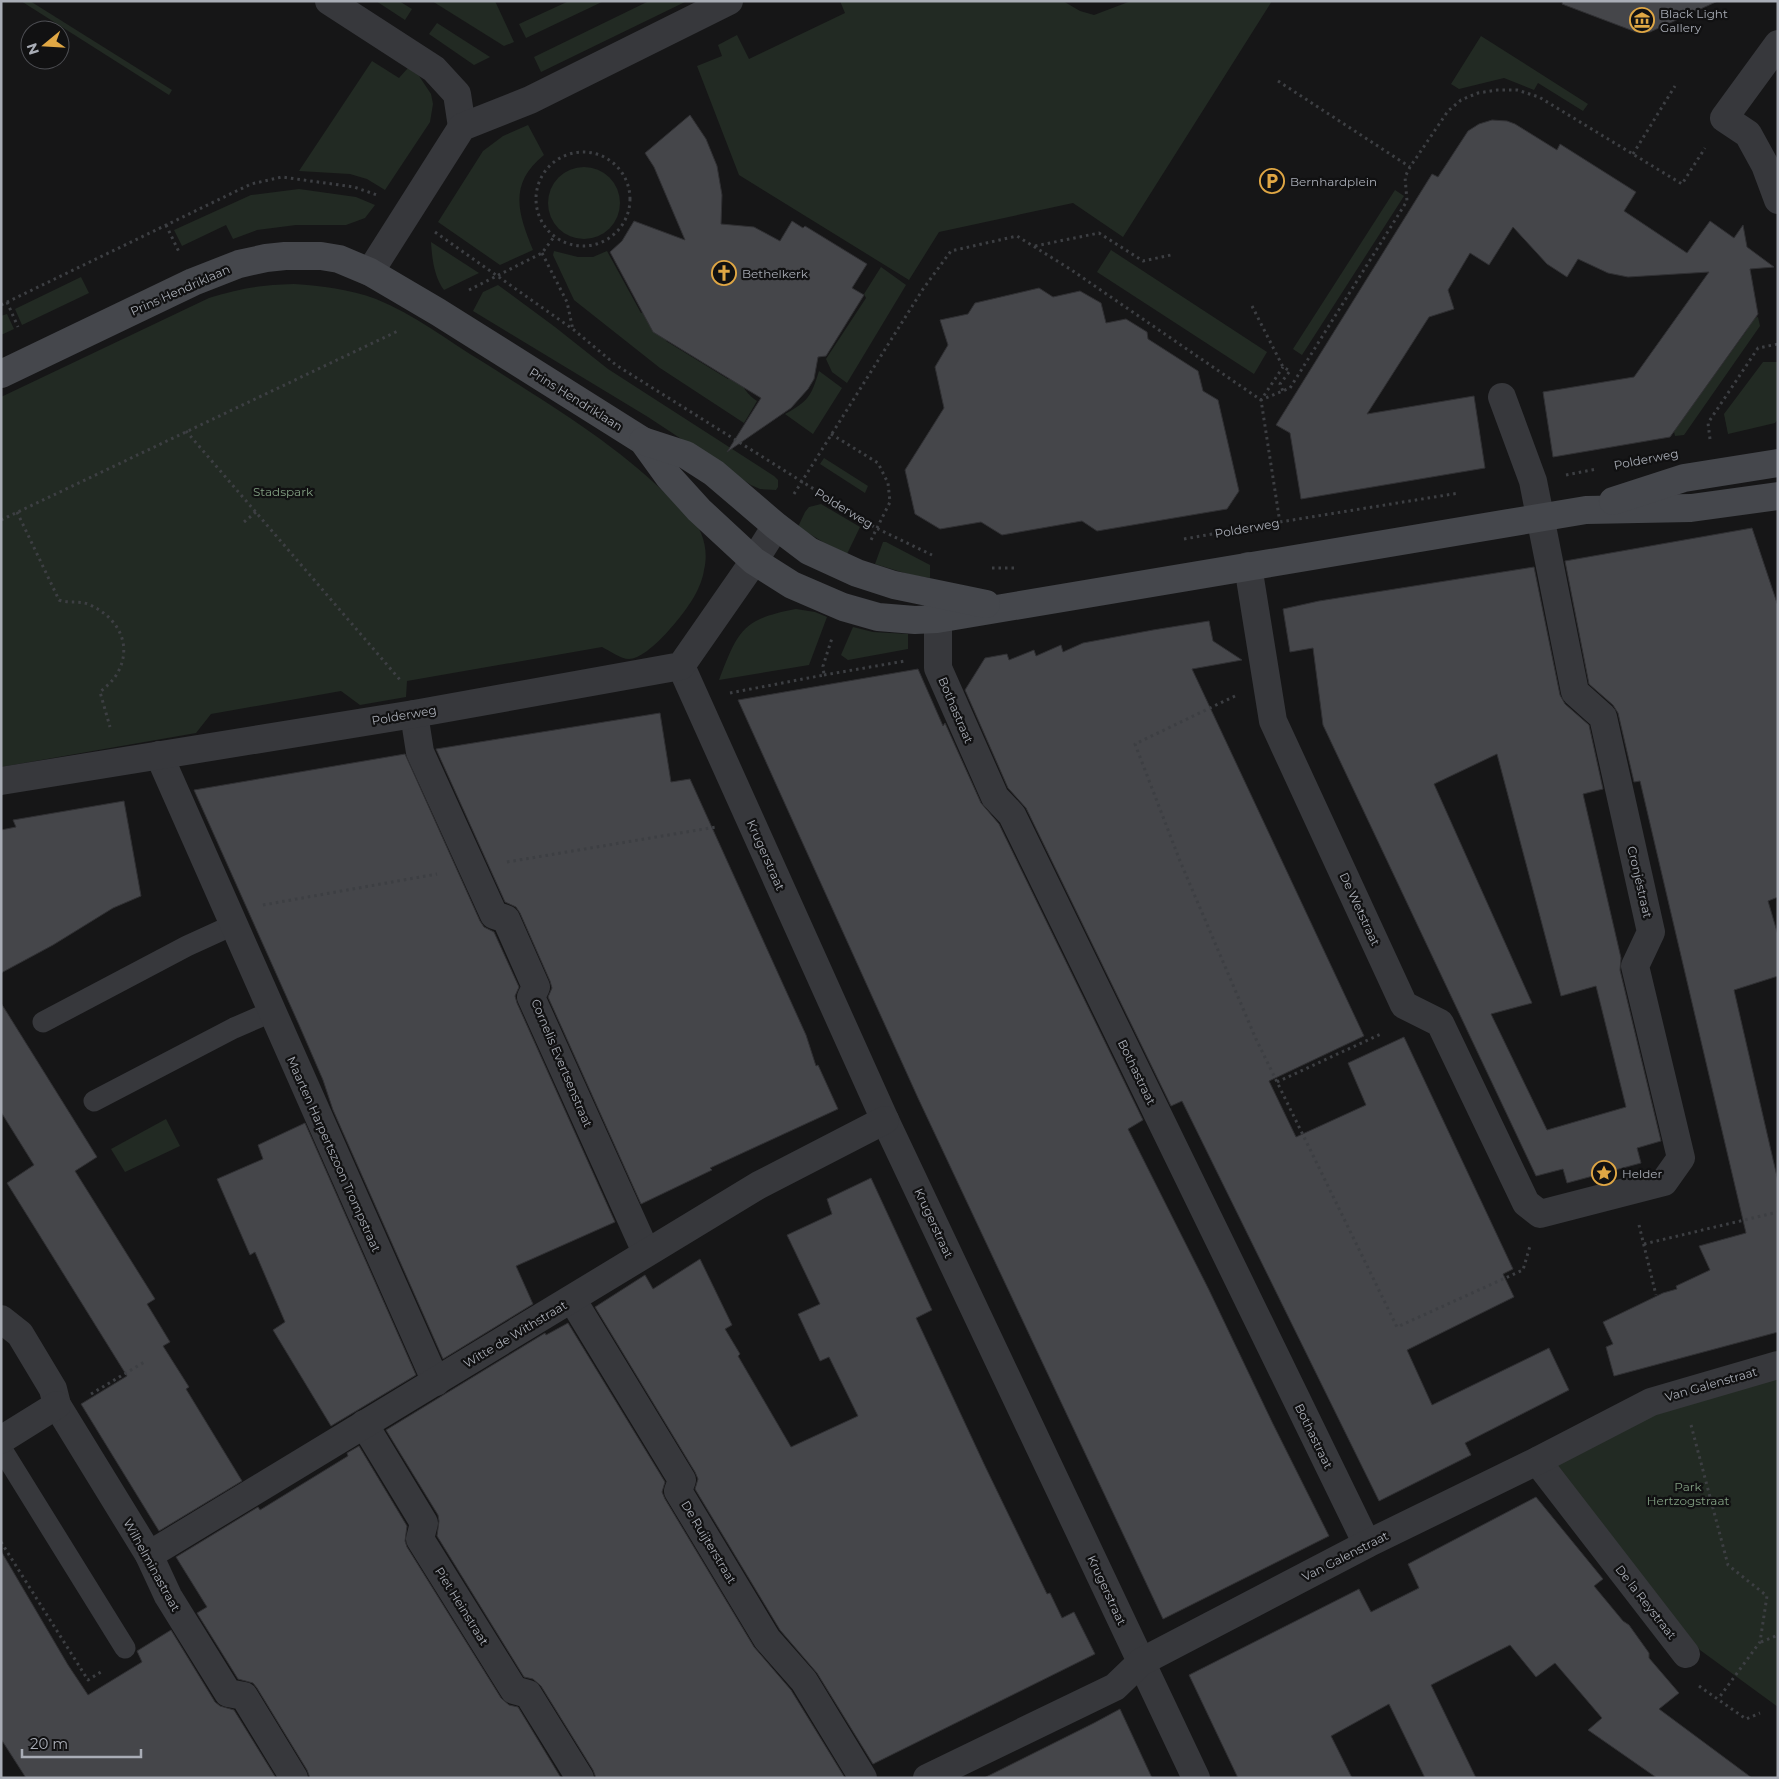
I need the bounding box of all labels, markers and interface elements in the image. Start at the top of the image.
place label: Black Light Gallery [1660,6,1728,35]
museum icon: Black Light Gallery [1629,7,1655,33]
north arrow [20,20,70,70]
text: N [22,41,43,57]
parking icon: Bernhardplein [1259,168,1285,194]
place label: Bernhardplein [1290,174,1377,189]
church icon: Bethelkerk [711,260,737,286]
street label: Prins Hendriklaan [128,261,232,319]
place label: Bethelkerk [742,266,809,281]
street label: Prins Hendriklaan [527,364,625,434]
street label: Polderweg [1612,445,1680,473]
park label: Stadspark [253,484,314,499]
street label: Polderweg [812,485,876,531]
street label: Polderweg [1213,515,1281,541]
street label: Bothastraat [935,675,977,746]
street label: Polderweg [370,702,438,728]
street label: Krugerstraat [744,817,788,893]
street label: Cronjéstraat [1624,845,1656,920]
street label: De Wetstraat [1336,870,1384,948]
street label: Cornelis Evertsenstraat [528,997,596,1130]
street label: Bothastraat [1115,1037,1159,1107]
street label: Maarten Harpertszoon Trompstraat [284,1054,384,1254]
place icon: Helder [1591,1160,1617,1186]
place label: Helder [1622,1166,1663,1181]
street label: Krugerstraat [911,1186,957,1261]
street label: Witte de Withstraat [461,1297,569,1371]
street label: Van Galenstraat [1663,1364,1759,1404]
street label: Bothastraat [1292,1401,1336,1471]
park label: Park Hertzogstraat [1647,1479,1729,1508]
street label: De Ruijterstraat [678,1498,740,1586]
street label: Wilhelminastraat [120,1516,184,1614]
street label: Van Galenstraat [1299,1528,1391,1584]
street label: Krugerstraat [1084,1553,1130,1628]
street label: De la Reystraat [1612,1562,1680,1642]
street label: Piet Heinstraat [432,1564,492,1648]
scale bar [22,1726,141,1758]
text: 20 m [30,1734,68,1753]

